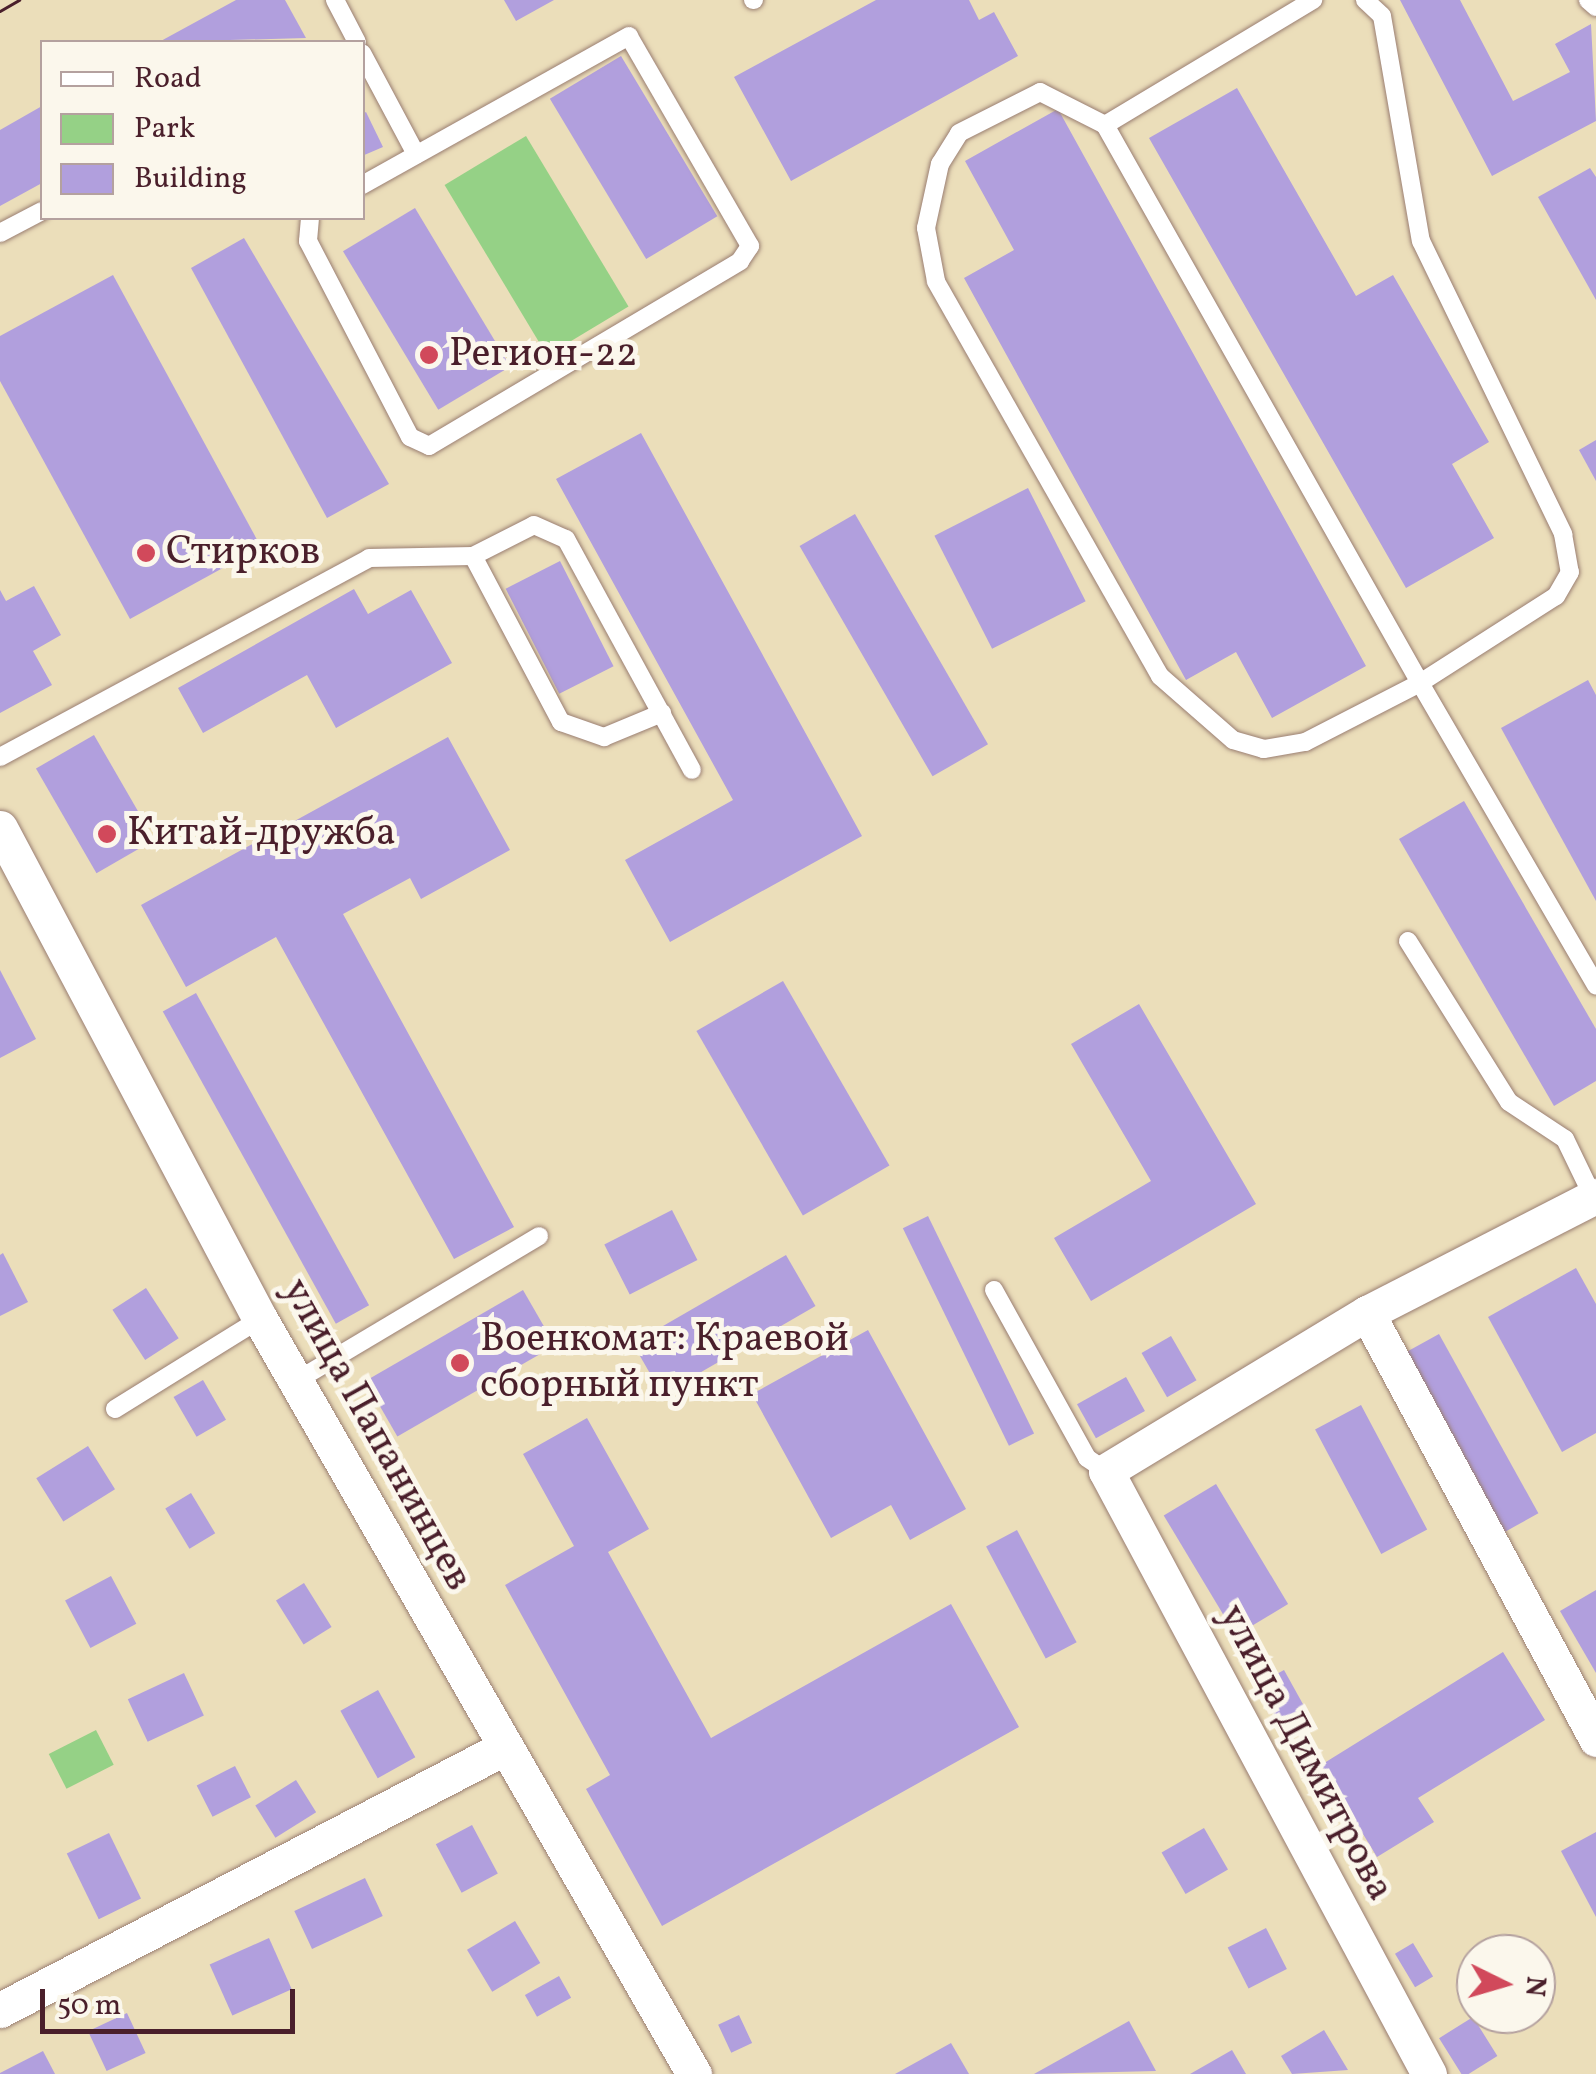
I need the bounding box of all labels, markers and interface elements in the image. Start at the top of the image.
legend [40,40,365,220]
text: Road [134,58,202,100]
text: Park [134,108,195,150]
text: Building [134,158,247,200]
place label: Регион-22 [449,331,638,379]
marker: Регион-22 [418,344,440,366]
place label: Стирков [166,529,320,577]
marker: Стирков [135,542,157,564]
place label: Китай-дружба [127,810,396,858]
marker: Китай-дружба [96,823,118,845]
street label: улица Папанинцев [270,1271,482,1599]
place label: Военкомат: Краевой сборный пункт [480,1316,849,1410]
marker: Военкомат: Краевой сборный пункт [449,1352,471,1374]
street label: улица Димитрова [1207,1597,1403,1909]
north arrow [1456,1934,1556,2034]
scale bar [45,1969,300,2031]
text: N [1514,1975,1555,1998]
text: 50 m [57,1985,121,2027]

